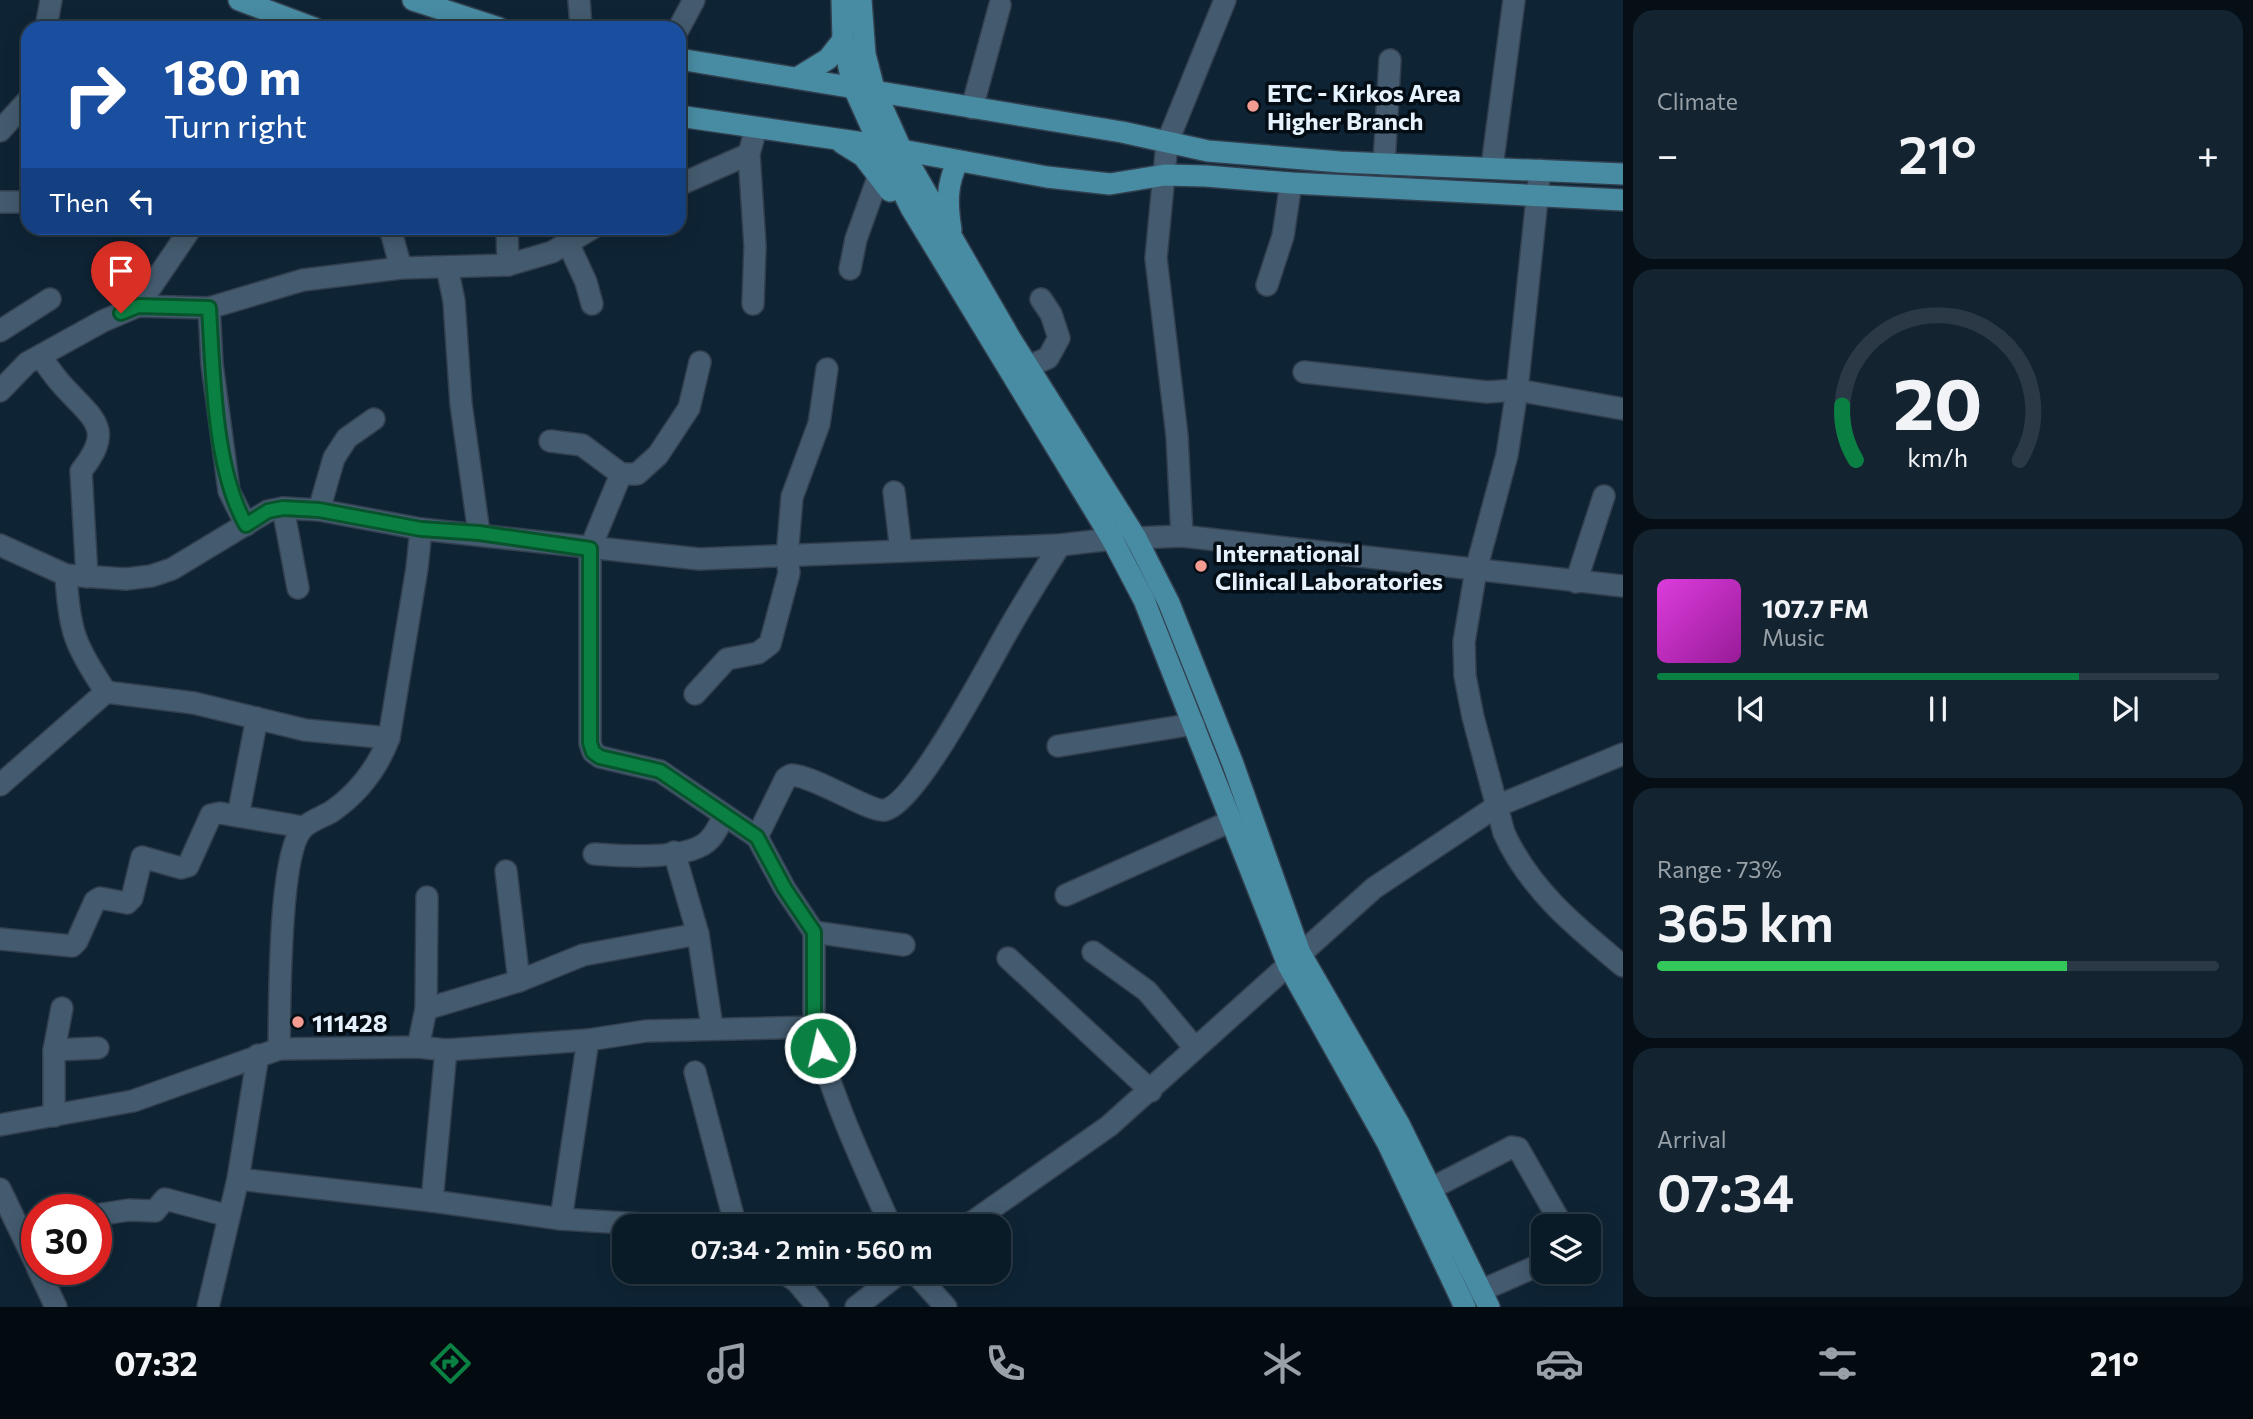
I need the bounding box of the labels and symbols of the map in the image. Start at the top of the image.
place label: ETC - Kirkos Area Higher Branch [1267,78,1461,135]
marker: ETC - Kirkos Area Higher Branch [1245,98,1261,114]
pin [91,241,151,313]
place label: International Clinical Laboratories [1215,538,1443,595]
marker: International Clinical Laboratories [1193,558,1209,574]
place label: 111428 [312,1008,387,1037]
position arrow [783,1011,857,1085]
marker: 111428 [290,1014,306,1030]
speed limit sign: 30 [21,1194,112,1285]

